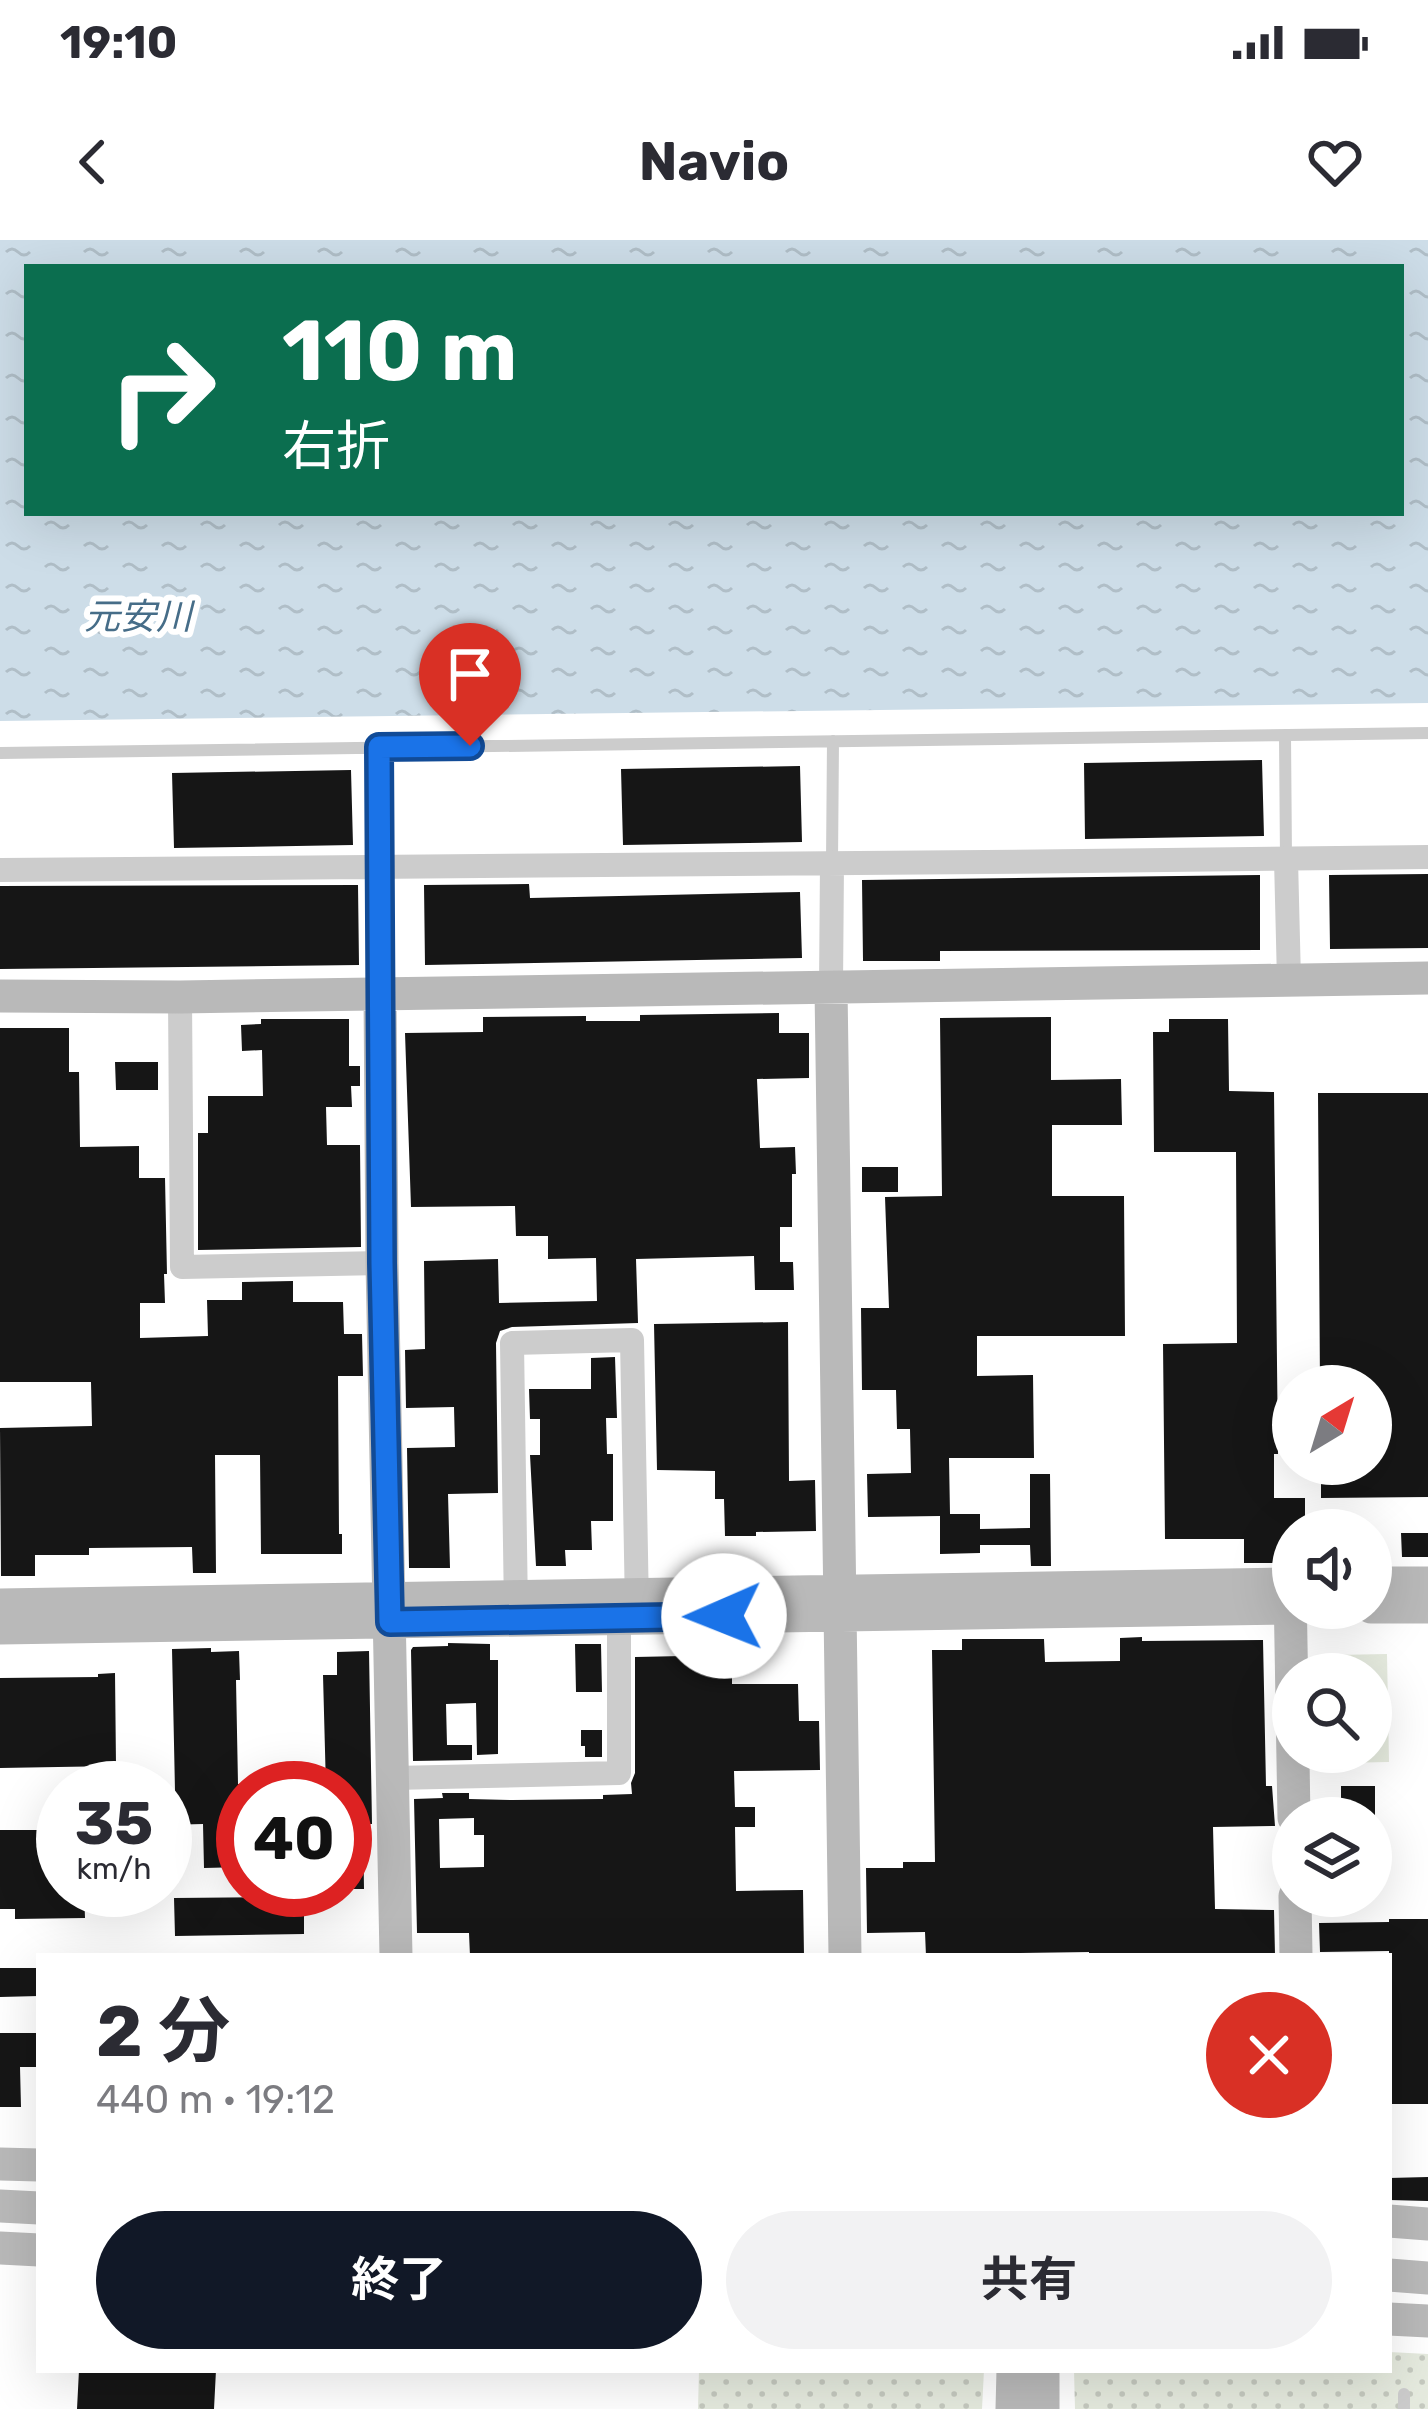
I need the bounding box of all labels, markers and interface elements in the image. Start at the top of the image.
text: 19:10 [60,16,177,69]
icon: back [60,129,126,195]
icon: heart [1302,129,1368,195]
text: Navio [639,130,789,194]
text: 110 m [282,301,517,401]
icon: right [84,312,240,468]
text: 右折 [282,415,390,479]
water label: 元安川 [84,595,196,638]
pin [419,623,521,746]
icon: arrive [437,641,503,707]
north arrow [1272,1365,1392,1485]
map controls [1272,1365,1392,1917]
button: sound [1272,1509,1392,1629]
position arrow [661,1553,787,1679]
button: search [1272,1653,1392,1773]
speed limit sign: 40 [216,1761,372,1917]
text: 35 [75,1788,153,1859]
button: layers [1272,1797,1392,1917]
text: km/h [77,1851,151,1887]
text: 2 分 [96,1989,230,2074]
button: close [1206,1992,1332,2118]
text: 440 m · 19:12 [96,2077,335,2123]
button: 終了 [96,2211,702,2349]
button: 共有 [726,2211,1332,2349]

